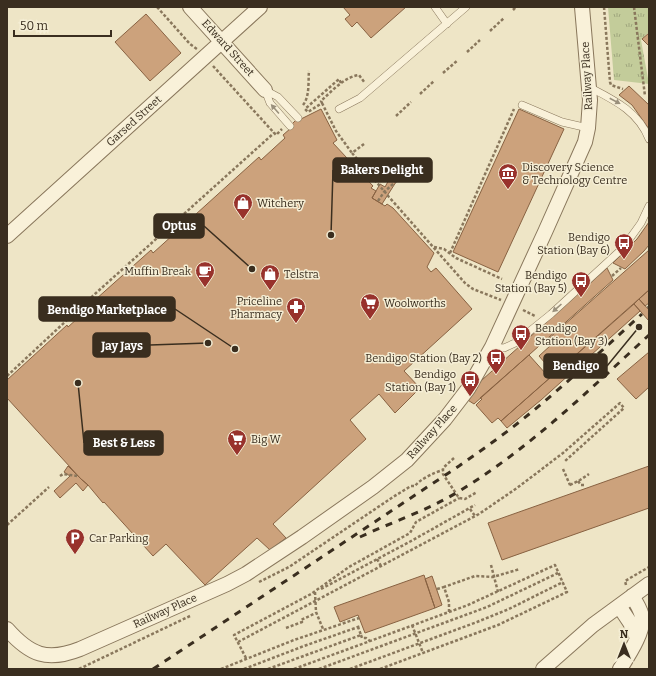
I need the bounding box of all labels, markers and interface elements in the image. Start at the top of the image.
scale bar [14,12,111,38]
street label: Edward Street [199,17,257,79]
text: 50 m [20,19,49,33]
street label: Railway Place [579,41,595,111]
street label: Garsed Street [104,93,164,149]
one-way arrow [609,97,621,104]
one-way arrow [271,104,280,114]
callout: Bakers Delight [333,158,432,182]
place label: Discovery Science & Technology Centre [522,161,627,187]
museum icon: Discovery Science & Technology Centre [497,162,519,190]
text: Bakers Delight [340,163,424,177]
shop icon: Witchery [232,192,254,220]
place label: Witchery [257,197,304,210]
callout: Optus [154,214,204,238]
text: Optus [162,219,196,233]
place label: Bendigo Station (Bay 6) [537,231,610,257]
bus stop icon: Bendigo Station (Bay 6) [613,232,635,260]
cafe icon: Muffin Break [194,260,216,288]
shop icon: Telstra [259,263,281,291]
place label: Muffin Break [124,265,192,278]
place label: Telstra [284,268,319,281]
place label: Bendigo Station (Bay 5) [495,269,567,295]
bus stop icon: Bendigo Station (Bay 5) [570,270,592,298]
supermarket icon: Woolworths [359,292,381,320]
place label: Priceline Pharmacy [230,295,282,321]
pharmacy icon: Priceline Pharmacy [285,296,307,324]
callout: Bendigo Marketplace [39,297,175,321]
place label: Woolworths [384,297,446,310]
text: Bendigo Marketplace [47,303,167,317]
one-way arrow [552,304,562,313]
place label: Bendigo Station (Bay 3) [535,322,608,348]
bus stop icon: Bendigo Station (Bay 3) [510,323,532,351]
callout: Jay Jays [93,333,150,357]
text: Jay Jays [100,339,143,353]
bus stop icon: Bendigo Station (Bay 2) [485,347,507,375]
place label: Bendigo Station (Bay 2) [365,352,482,365]
callout: Bendigo [544,354,607,378]
text: Bendigo [553,359,599,373]
place label: Bendigo Station (Bay 1) [385,368,456,394]
bus stop icon: Bendigo Station (Bay 1) [459,369,481,397]
street label: Railway Place [404,402,460,462]
supermarket icon: Big W [226,428,248,456]
callout: Best & Less [84,431,163,455]
place label: Big W [251,433,282,446]
text: Best & Less [93,436,155,450]
parking icon: Car Parking [64,527,86,555]
place label: Car Parking [89,532,148,545]
street label: Railway Place [131,591,199,631]
north arrow [604,624,644,664]
text: N [620,628,629,641]

